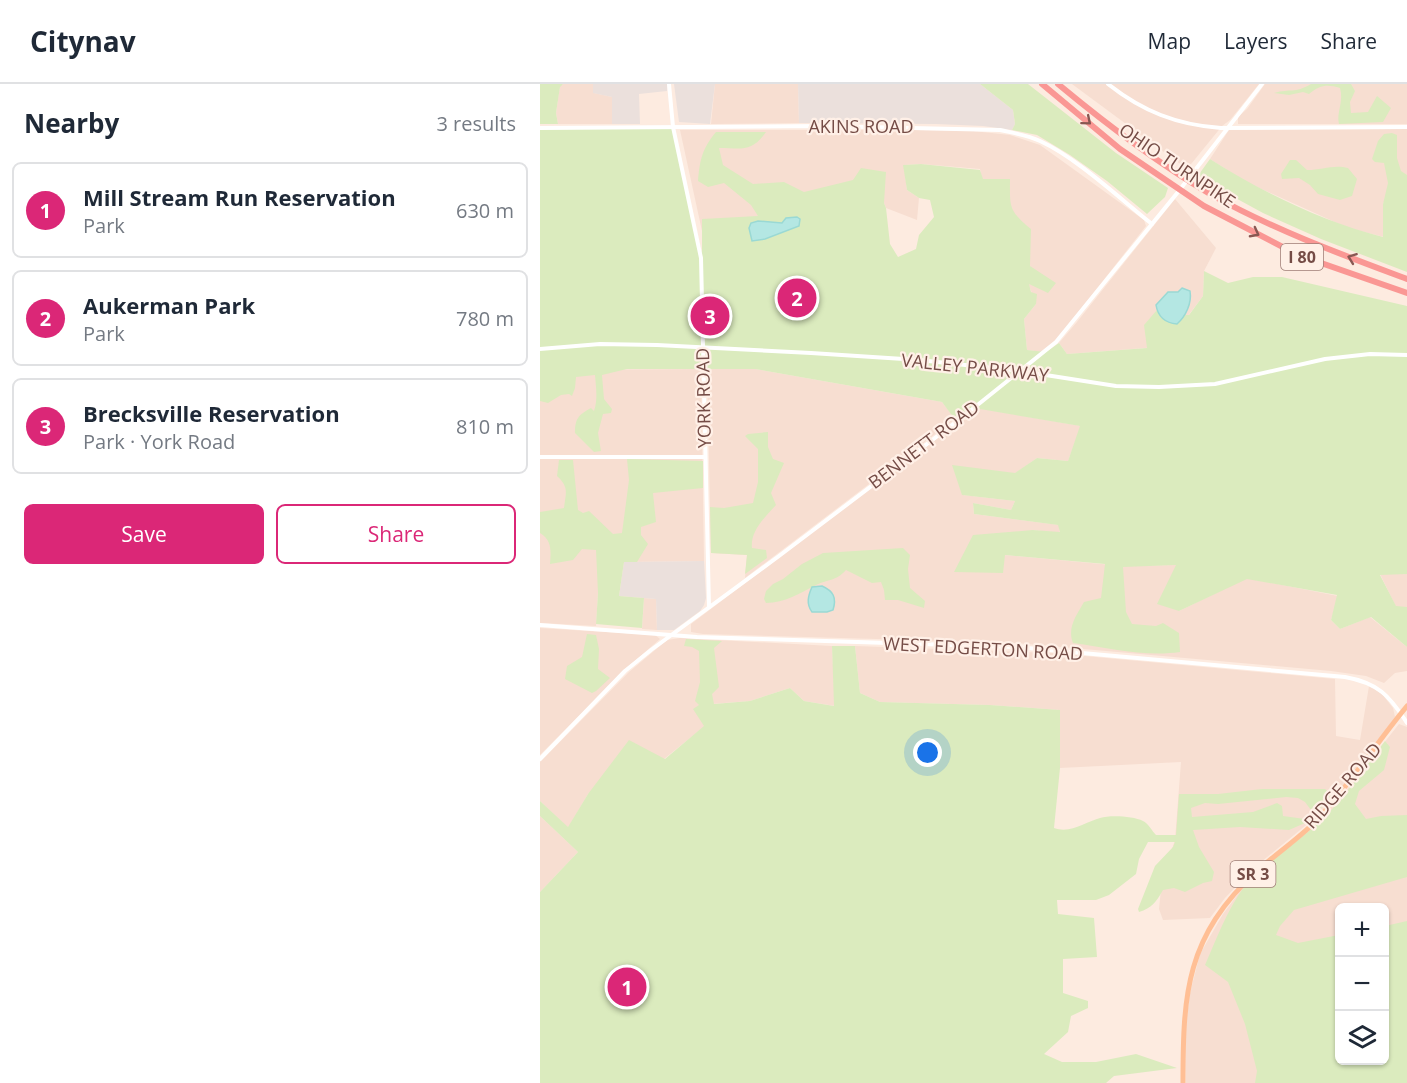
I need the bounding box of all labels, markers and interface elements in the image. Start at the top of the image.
text: Citynav [30,22,136,60]
text: Map [1148,27,1191,55]
text: Layers [1224,27,1288,55]
text: Share [1321,27,1377,55]
text: Nearby [24,105,119,141]
text: 3 results [436,110,516,137]
street label: AKINS ROAD [808,114,914,138]
one-way arrow [1080,114,1091,125]
street label: OHIO TURNPIKE [1115,117,1240,213]
text: Mill Stream Run Reservation [83,182,396,212]
text: 1 [40,197,51,224]
text: 630 m [456,197,514,224]
text: Park [83,212,125,239]
one-way arrow [1249,226,1260,237]
road number: I 80 [1281,244,1323,270]
one-way arrow [1347,253,1358,265]
pin: 2 [778,276,816,320]
text: Aukerman Park [83,290,255,320]
pin: 3 [690,294,730,338]
text: 2 [40,305,51,332]
text: 780 m [456,305,514,332]
text: Park [83,320,125,347]
street label: VALLEY PARKWAY [900,347,1051,387]
street label: YORK ROAD [690,348,716,448]
street label: BENNETT ROAD [863,395,984,494]
text: Brecksville Reservation [83,398,340,428]
text: 3 [40,413,51,440]
text: 810 m [456,413,514,440]
text: Park · York Road [83,428,235,455]
button: Save [24,504,264,564]
button: Share [276,504,516,564]
street label: WEST EDGERTON ROAD [883,631,1084,665]
street label: RIDGE ROAD [1298,737,1386,833]
your location [913,738,942,767]
road number: SR 3 [1230,861,1276,887]
map controls [1335,903,1389,1065]
button: + [1335,903,1389,957]
button: − [1335,957,1389,1011]
pin: 1 [608,964,646,1010]
button: layers [1335,1011,1389,1065]

